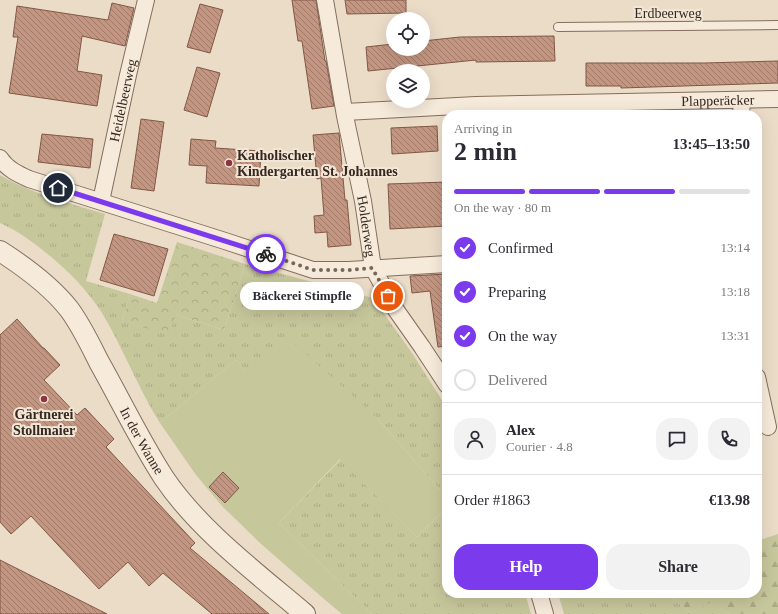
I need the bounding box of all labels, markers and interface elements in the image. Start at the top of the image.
street label: Erdbeerweg [634,6,702,21]
map controls [386,12,430,108]
button: locate [386,12,430,56]
street label: Heidelbeerweg [106,57,139,143]
button: layers [386,64,430,108]
street label: Plapperäcker [681,92,755,108]
text: Arriving in [454,121,512,136]
text: 13:45–13:50 [673,136,750,152]
text: 2 min [454,137,517,166]
place label: Katholischer Kindergarten St. Johannes [237,148,398,179]
marker: Katholischer Kindergarten St. Johannes [224,158,234,168]
pin [41,171,75,205]
icon: home [47,177,69,199]
street label: Holderweg [354,194,379,258]
text: On the way · 80 m [454,200,551,215]
courier [246,234,286,274]
icon: check [454,237,476,259]
text: Confirmed [488,240,553,256]
text: 13:14 [720,240,750,255]
icon: bike [255,243,277,265]
pin [371,279,405,313]
icon: check [454,281,476,303]
callout: Bäckerei Stimpfle [240,282,364,310]
text: Preparing [488,284,546,300]
text: 13:18 [720,284,750,299]
icon: bag [377,285,399,307]
text: Bäckerei Stimpfle [252,288,352,303]
icon: check [454,325,476,347]
text: On the way [488,328,557,344]
text: 13:31 [720,328,750,343]
text: Delivered [488,372,547,388]
marker: Gärtnerei Stollmaier [39,394,49,404]
street label: In der Wanne [117,404,167,477]
place label: Gärtnerei Stollmaier [13,407,75,438]
button: person [454,418,496,460]
button: chat [656,418,698,460]
button: phone [708,418,750,460]
text: Alex [506,422,535,438]
text: Courier · 4.8 [506,439,573,454]
text: Order #1863 [454,492,530,508]
text: €13.98 [709,492,750,508]
button: Help [454,544,598,590]
button: Share [606,544,750,590]

